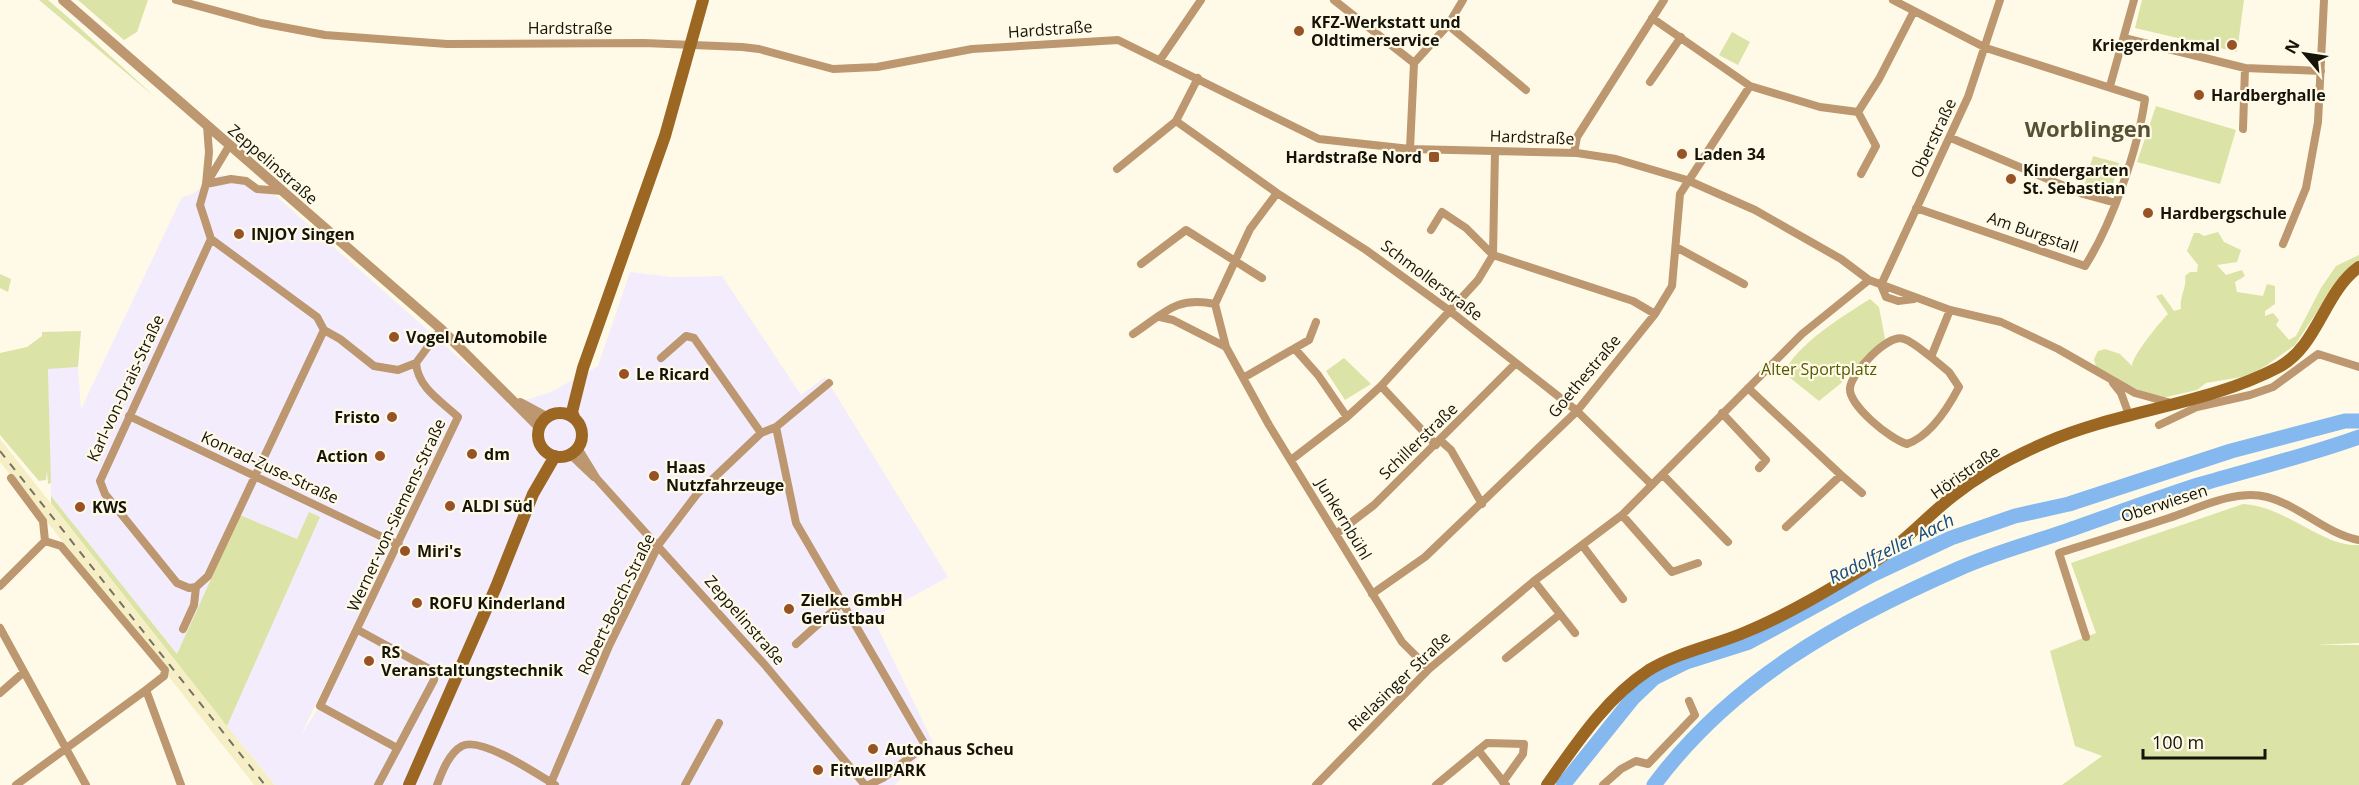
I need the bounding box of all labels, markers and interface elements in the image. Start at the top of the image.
place label: KFZ-Werkstatt und Oldtimerservice [1311,11,1461,51]
street label: Hardstraße [1007,15,1093,43]
street label: Hardstraße [528,17,612,39]
marker: KFZ-Werkstatt und Oldtimerservice [1292,24,1306,38]
north arrow [2275,24,2335,84]
place label: Kriegerdenkmal [2092,34,2220,56]
text: N [2279,36,2305,58]
marker: Kriegerdenkmal [2225,38,2239,52]
place label: Hardberghalle [2211,84,2326,106]
marker: Hardberghalle [2192,88,2206,102]
street label: Oberstraße [1905,95,1961,181]
district label: Worblingen [2025,113,2151,143]
street label: Zeppelinstraße [223,119,323,209]
street label: Hardstraße [1489,125,1575,149]
place label: Laden 34 [1694,143,1765,165]
place label: Hardstraße Nord [1286,146,1422,168]
marker: Laden 34 [1675,147,1689,161]
marker: Hardstraße Nord [1427,150,1441,164]
place label: Kindergarten St. Sebastian [2023,159,2129,199]
marker: Kindergarten St. Sebastian [2004,172,2018,186]
place label: Hardbergschule [2160,202,2287,224]
street label: Am Burgstall [1985,206,2081,258]
marker: Hardbergschule [2141,206,2155,220]
place label: INJOY Singen [251,223,355,245]
marker: INJOY Singen [232,227,246,241]
street label: Schmollerstraße [1377,235,1487,326]
street label: Karl-von-Drais-Straße [81,311,169,465]
place label: Vogel Automobile [406,326,547,348]
marker: Vogel Automobile [387,330,401,344]
street label: Goethestraße [1543,330,1625,422]
park label: Alter Sportplatz [1761,358,1877,380]
place label: Le Ricard [636,363,709,385]
marker: Le Ricard [617,367,631,381]
street label: Schillerstraße [1374,398,1462,484]
place label: Fristo [334,406,380,428]
marker: Fristo [385,410,399,424]
street label: Werner-von-Siemens-Straße [342,415,450,615]
street label: Konrad-Zuse-Straße [198,426,342,508]
street label: Höristraße [1926,440,2004,504]
place label: dm [484,443,510,465]
place label: Action [316,445,368,467]
marker: dm [465,447,479,461]
marker: Action [373,449,387,463]
place label: Haas Nutzfahrzeuge [666,456,784,496]
marker: Haas Nutzfahrzeuge [647,469,661,483]
street label: Junkernbühl [1310,473,1377,564]
street label: Oberwiesen [2118,479,2210,527]
place label: ALDI Süd [462,495,533,517]
place label: KWS [92,496,127,518]
marker: ALDI Süd [443,499,457,513]
marker: KWS [73,500,87,514]
water label: Radolfzeller Aach [1824,507,1958,589]
street label: Robert-Bosch-Straße [572,530,660,678]
place label: Miri's [417,540,461,562]
marker: Miri's [398,544,412,558]
street label: Zeppelinstraße [700,570,790,670]
place label: Zielke GmbH Gerüstbau [801,589,903,629]
place label: ROFU Kinderland [429,592,565,614]
marker: ROFU Kinderland [410,596,424,610]
marker: Zielke GmbH Gerüstbau [782,602,796,616]
street label: Rielasinger Straße [1343,626,1455,736]
place label: RS Veranstaltungstechnik [381,641,563,681]
marker: RS Veranstaltungstechnik [362,654,376,668]
scale bar [2143,722,2264,760]
text: 100 m [2152,730,2204,754]
place label: Autohaus Scheu [885,738,1014,760]
marker: Autohaus Scheu [866,742,880,756]
place label: FitwellPARK [830,759,926,781]
marker: FitwellPARK [811,763,825,777]

